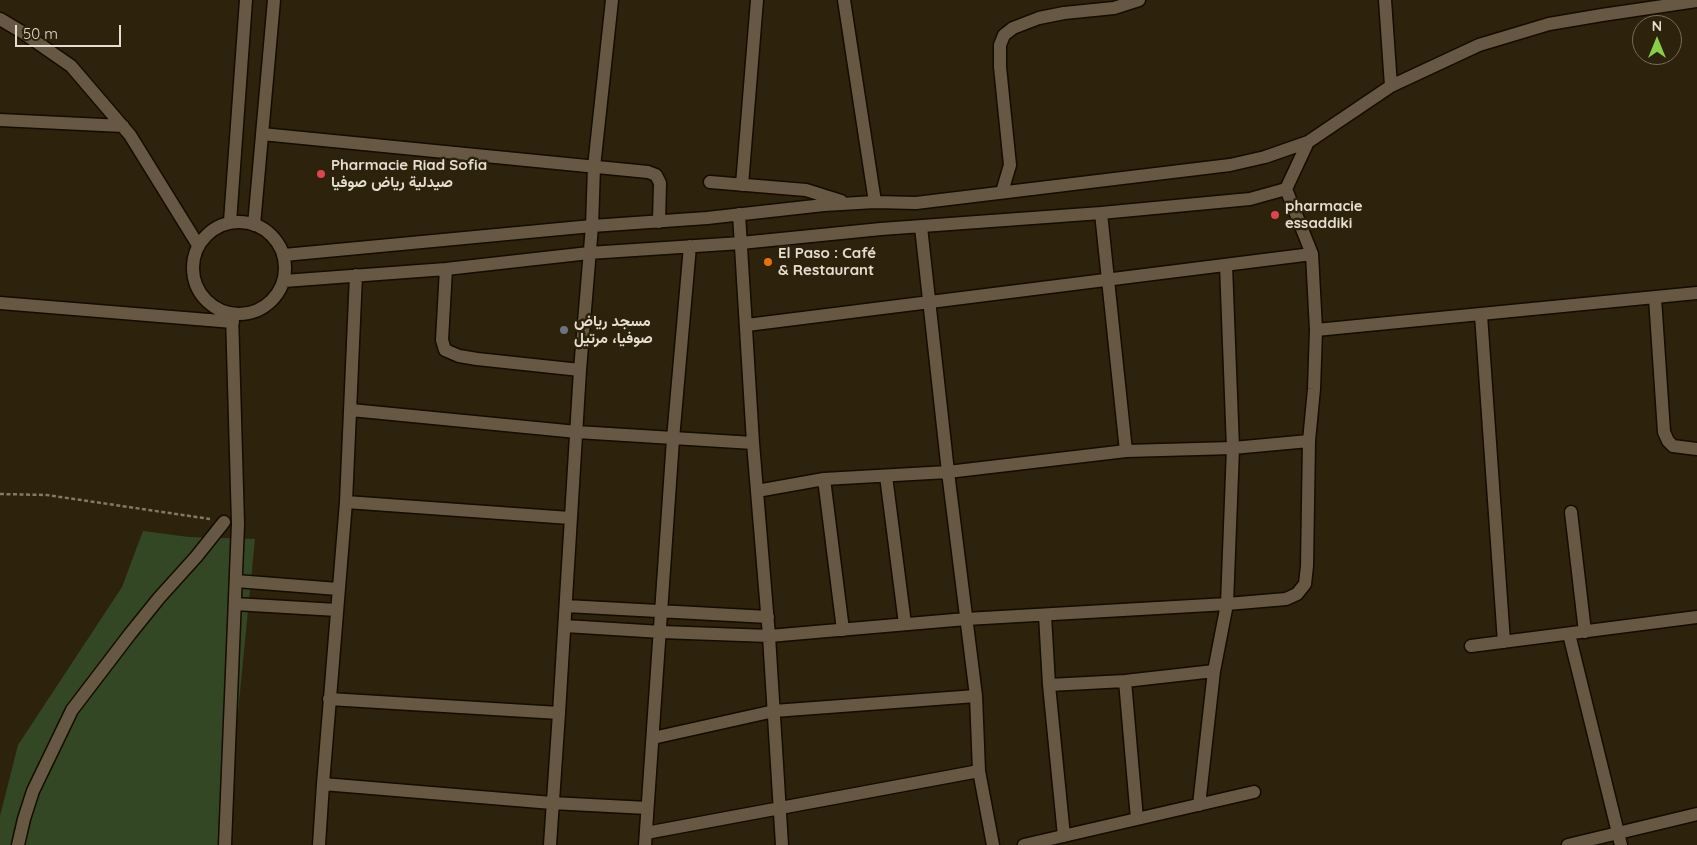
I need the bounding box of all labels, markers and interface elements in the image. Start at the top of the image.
scale bar [18,15,124,47]
north arrow [1632,15,1682,65]
text: N [1652,17,1662,35]
text: 50 m [23,24,58,43]
place label: Pharmacie Riad Sofia صيدلية رياض صوفيا [331,156,487,191]
marker: Pharmacie Riad Sofia صيدلية رياض صوفيا [315,168,327,180]
place label: pharmacie essaddiki [1285,197,1363,232]
marker: pharmacie essaddiki [1269,209,1281,221]
place label: El Paso : Café & Restaurant [778,244,876,279]
marker: El Paso : Café & Restaurant [762,256,774,268]
place label: مسجد رياض صوفيا، مرتیل [574,312,653,347]
marker: مسجد رياض صوفيا، مرتیل [558,324,570,336]

